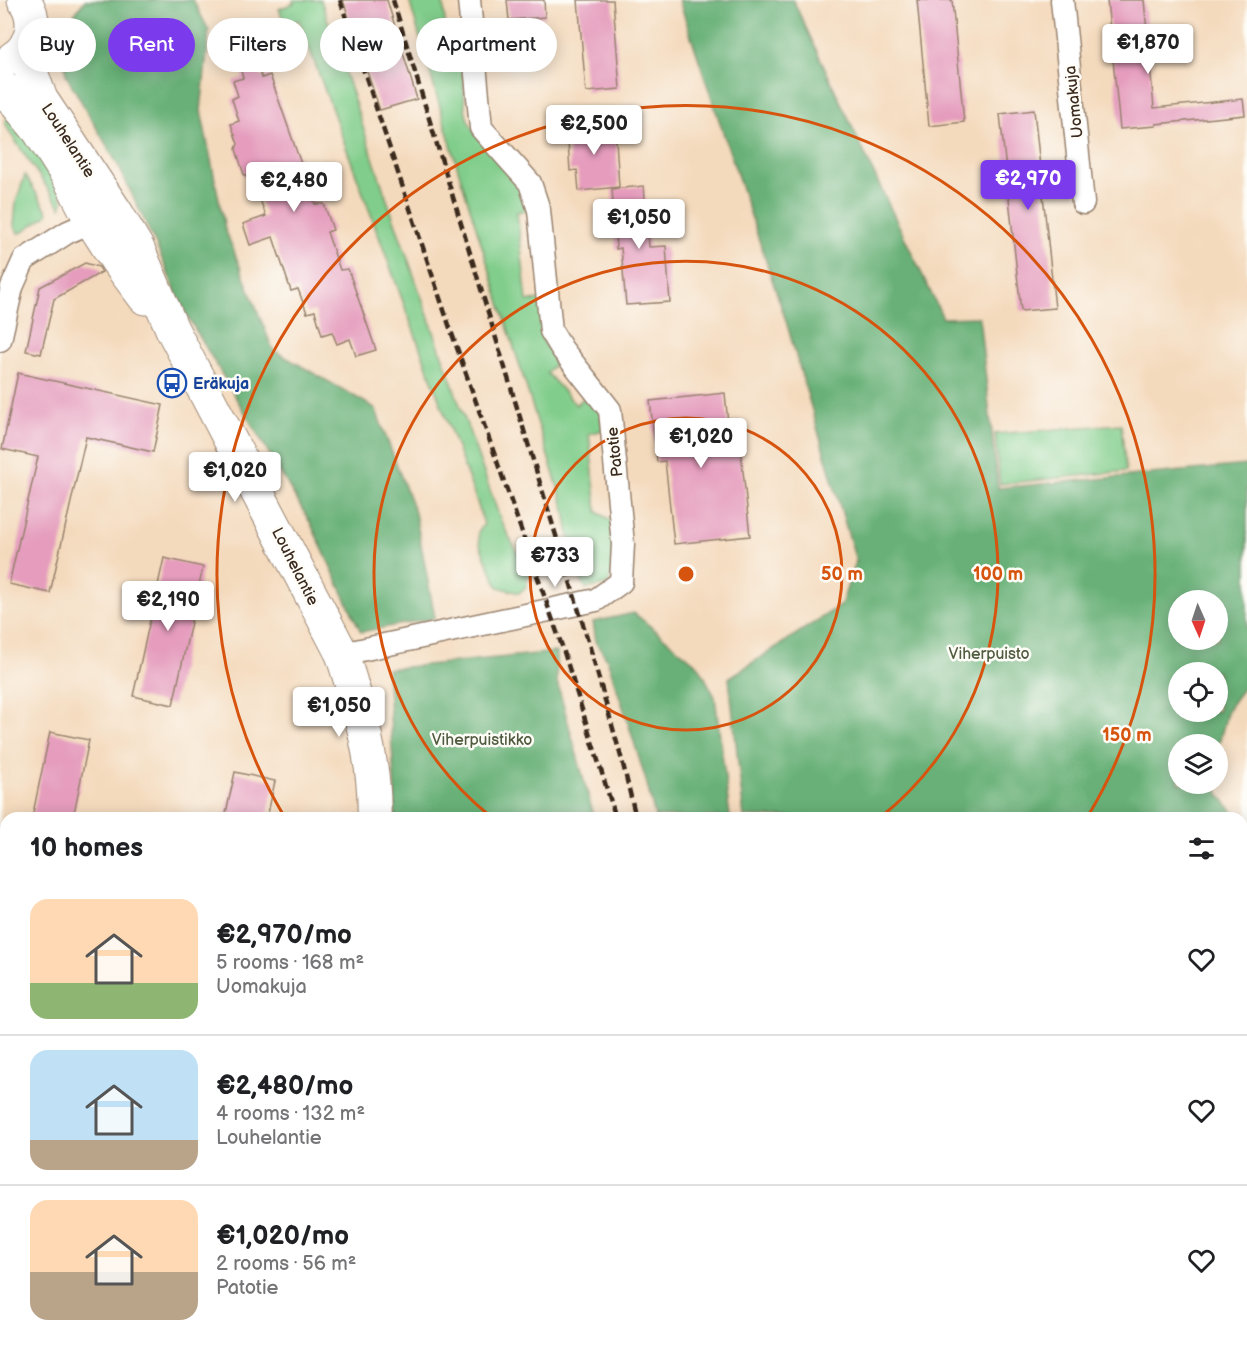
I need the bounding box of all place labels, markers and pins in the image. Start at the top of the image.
pin: €1,870 [1099,24,1197,75]
pin: €2,500 [545,105,643,156]
pin: €2,970 [979,160,1077,211]
pin: €2,480 [245,162,343,213]
pin: €1,050 [590,199,688,250]
bus stop icon: Eräkuja [156,367,188,399]
place label: Eräkuja [193,375,249,394]
pin: €1,020 [652,418,750,469]
pin: €1,020 [186,452,284,503]
pin: €733 [519,537,591,588]
centre of rings [676,564,696,584]
pin: €2,190 [119,581,217,632]
pin: €1,050 [290,687,388,738]

